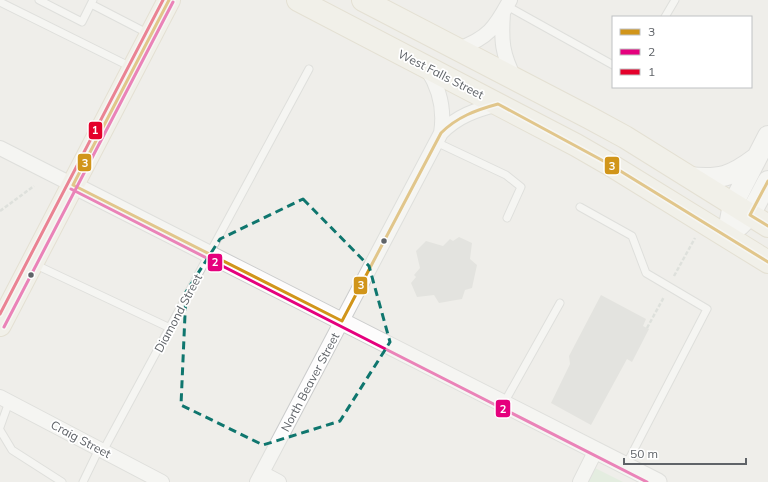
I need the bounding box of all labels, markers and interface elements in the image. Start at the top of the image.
legend [612,16,752,88]
text: 3 [648,24,655,39]
text: 2 [648,44,655,59]
street label: West Falls Street [396,46,486,102]
text: 1 [648,64,655,79]
line badge: 1 [88,121,103,140]
text: 1 [92,123,99,137]
line badge: 3 [77,153,92,172]
text: 3 [82,156,89,170]
line badge: 3 [604,156,620,175]
text: 3 [609,159,616,173]
unlabelled marker [379,236,389,246]
line badge: 2 [207,253,223,272]
text: 2 [212,255,219,269]
unlabelled marker [26,270,36,280]
street label: Diamond Street [151,271,205,355]
line badge: 3 [353,276,368,295]
text: 3 [358,278,365,292]
street label: North Beaver Street [278,330,342,434]
line badge: 2 [495,399,511,418]
text: 2 [500,402,507,416]
street label: Craig Street [48,417,114,461]
scale bar [624,440,746,466]
text: 50 m [630,446,658,461]

